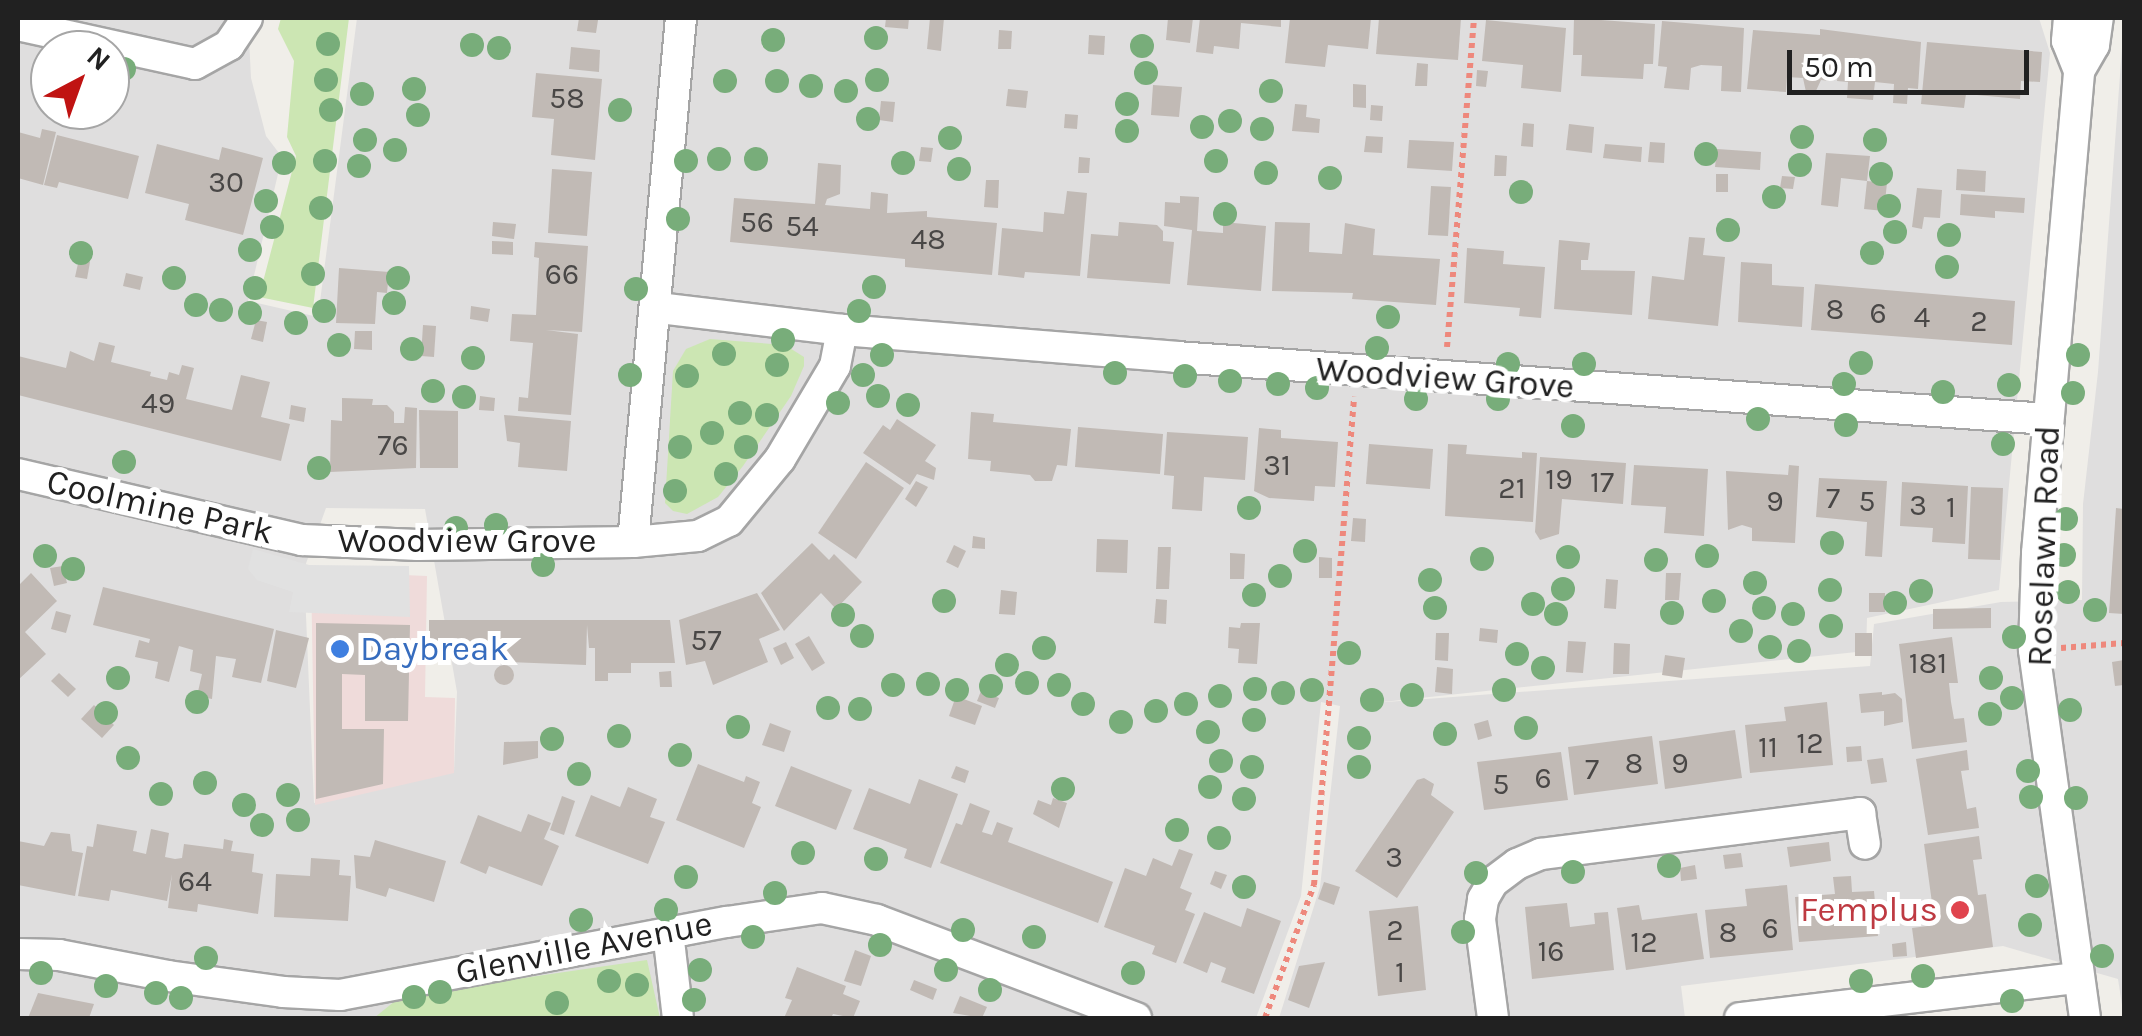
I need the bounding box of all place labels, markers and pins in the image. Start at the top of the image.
place label: Daybreak [360,628,509,670]
marker: Daybreak [329,638,351,660]
place label: Femplus [1800,889,1938,931]
marker: Femplus [1947,897,1973,923]

